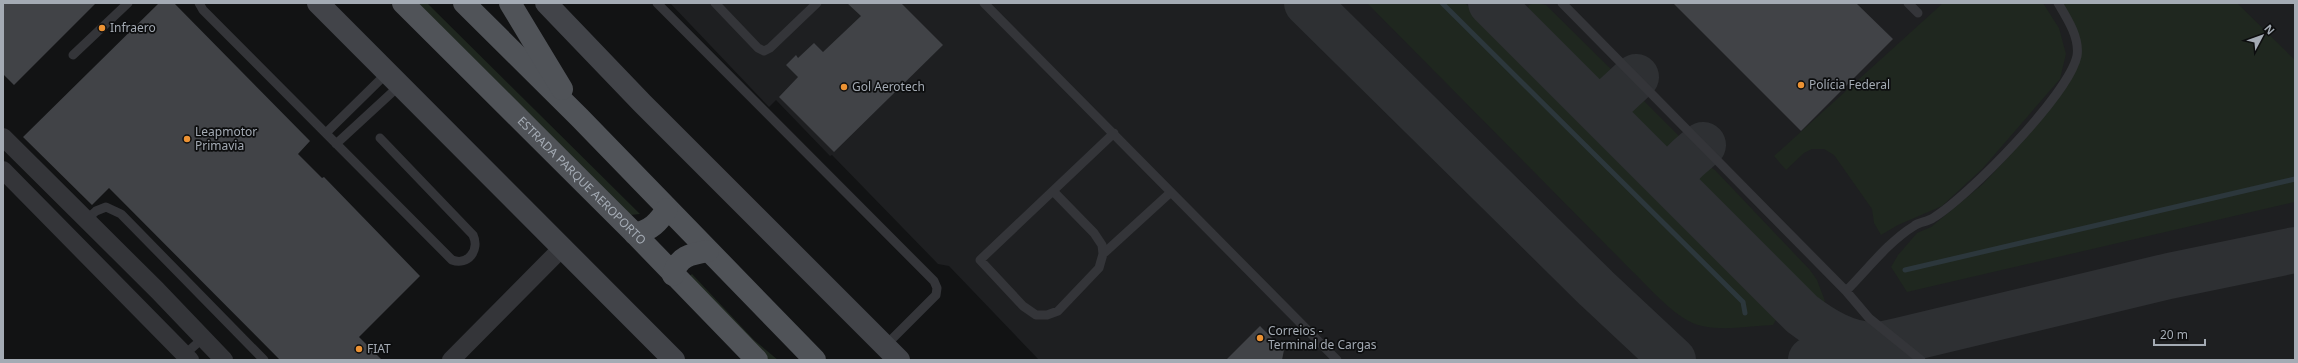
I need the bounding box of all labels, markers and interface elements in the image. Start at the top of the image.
north arrow [2242,16,2282,56]
place label: Infraero [110,19,156,36]
text: N [2261,21,2279,37]
marker: Infraero [97,23,107,33]
place label: Polícia Federal [1809,76,1890,93]
place label: Gol Aerotech [852,78,925,95]
marker: Polícia Federal [1796,80,1806,90]
marker: Gol Aerotech [839,82,849,92]
street label: ESTRADA PARQUE AEROPORTO [514,113,650,248]
place label: Leapmotor Primavia [195,123,257,154]
marker: Leapmotor Primavia [182,134,192,144]
scale bar [2154,321,2205,347]
place label: Correios - Terminal de Cargas [1268,322,1377,353]
text: 20 m [2160,326,2188,343]
marker: Correios - Terminal de Cargas [1255,333,1265,343]
place label: FIAT [367,340,391,357]
marker: FIAT [354,344,364,354]

